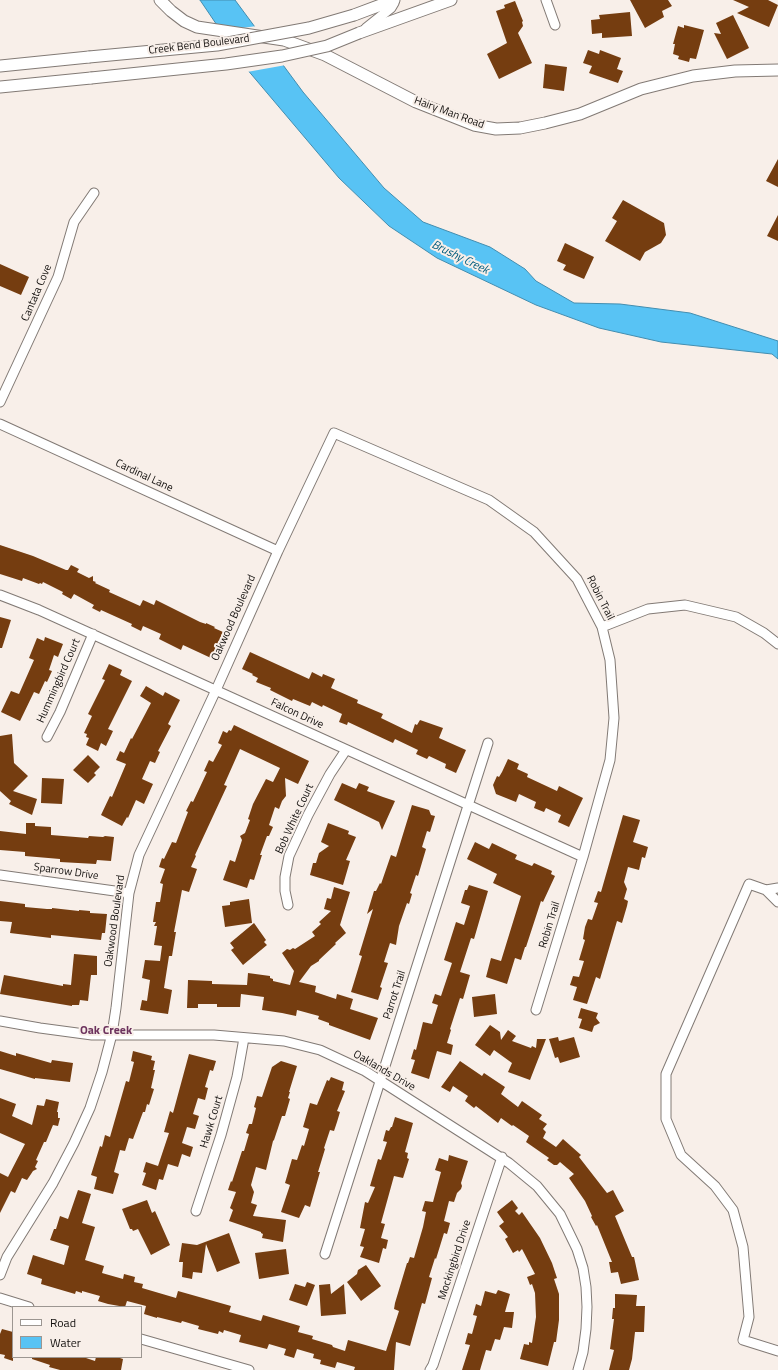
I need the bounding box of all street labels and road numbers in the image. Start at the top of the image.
street label: Creek Bend Boulevard [148,32,250,58]
street label: Hairy Man Road [412,94,486,132]
street label: Cantata Cove [19,262,55,324]
street label: Cardinal Lane [113,457,175,495]
street label: Oakwood Boulevard [209,573,259,663]
street label: Robin Trail [583,574,617,622]
street label: Hummingbird Court [34,637,84,725]
street label: Falcon Drive [269,696,325,732]
street label: Bob White Court [273,782,317,856]
street label: Sparrow Drive [33,861,99,883]
street label: Oakwood Boulevard [102,874,128,968]
street label: Robin Trail [537,900,563,950]
street label: Parrot Trail [381,969,409,1021]
street label: Oaklands Drive [351,1048,417,1094]
street label: Hawk Court [198,1094,226,1150]
street label: Mockingbird Drive [436,1218,474,1302]

